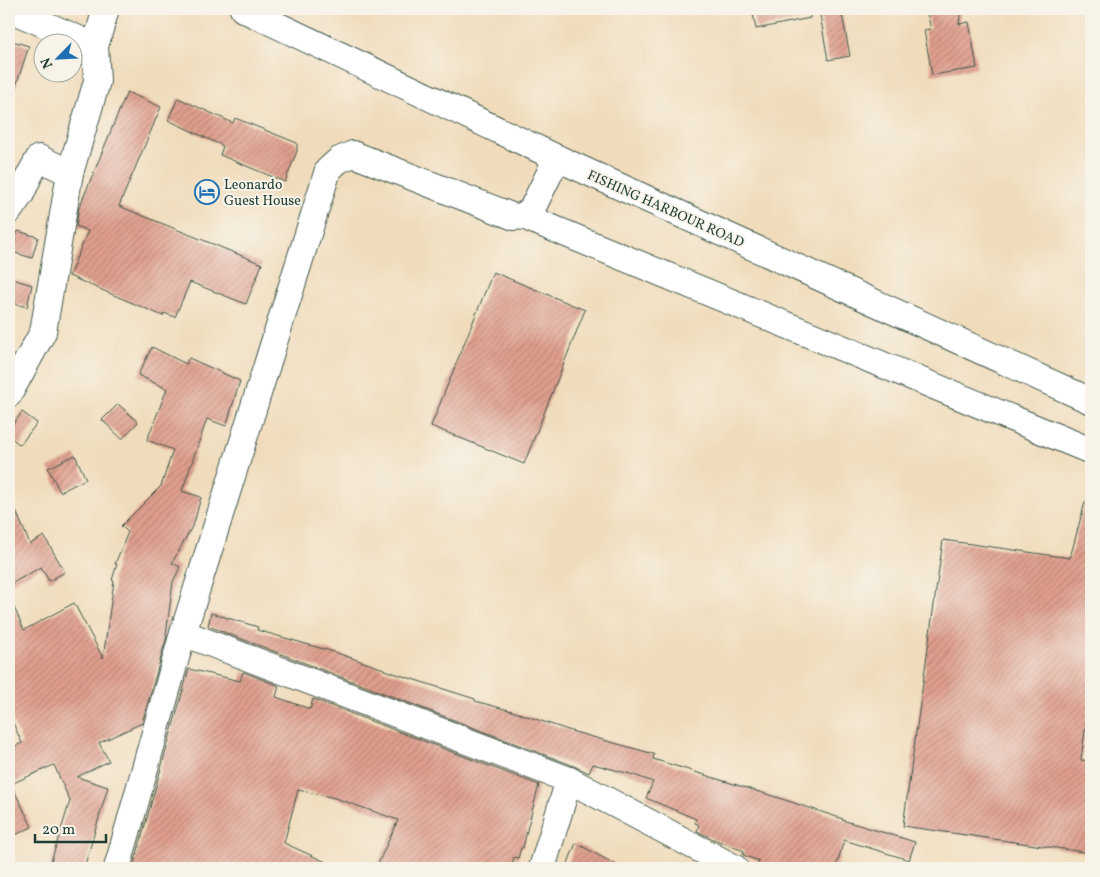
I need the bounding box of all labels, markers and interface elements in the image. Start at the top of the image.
north arrow [32,32,82,82]
text: N [37,54,58,71]
street label: FISHING HARBOUR ROAD [584,166,747,253]
place label: Leonardo Guest House [224,176,301,211]
hotel icon: Leonardo Guest House [194,179,220,205]
scale bar [35,812,106,844]
text: 20 m [42,820,75,841]

